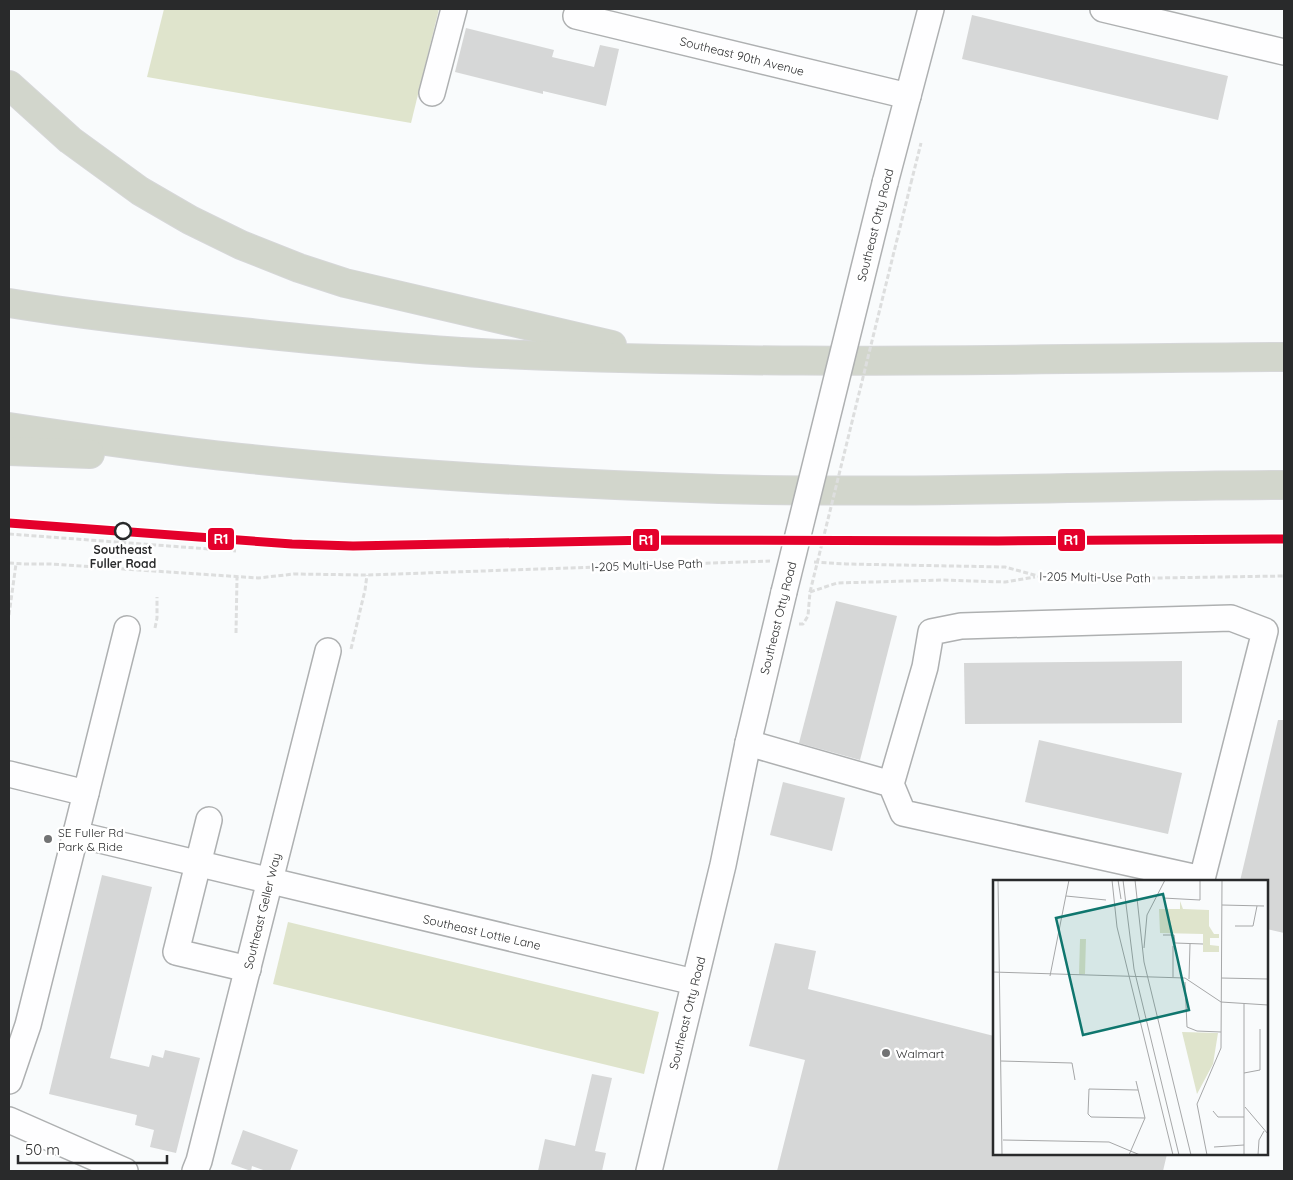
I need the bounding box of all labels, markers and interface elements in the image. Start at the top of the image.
street label: Southeast 90th Avenue [678,33,806,79]
street label: Southeast Otty Road [854,167,896,283]
marker: Southeast Fuller Road [114,522,132,540]
line badge: R1 [207,527,235,551]
line badge: R1 [632,528,660,552]
line badge: R1 [1057,528,1086,552]
text: R1 [213,530,229,548]
text: R1 [638,531,654,549]
text: R1 [1063,531,1079,549]
place label: Southeast Fuller Road [90,542,156,571]
street label: I-205 Multi-Use Path [591,556,703,574]
street label: Southeast Otty Road [757,560,799,676]
street label: I-205 Multi-Use Path [1039,569,1151,585]
place label: SE Fuller Rd Park & Ride [58,825,124,854]
marker: SE Fuller Rd Park & Ride [42,833,54,845]
street label: Southeast Geller Way [240,851,284,971]
inset map [993,880,1268,1155]
street label: Southeast Lottie Lane [422,911,543,953]
street label: Southeast Otty Road [666,955,708,1071]
place label: Walmart [896,1046,944,1061]
marker: Walmart [880,1047,892,1059]
scale bar [18,1132,166,1164]
text: 50 m [25,1140,60,1159]

